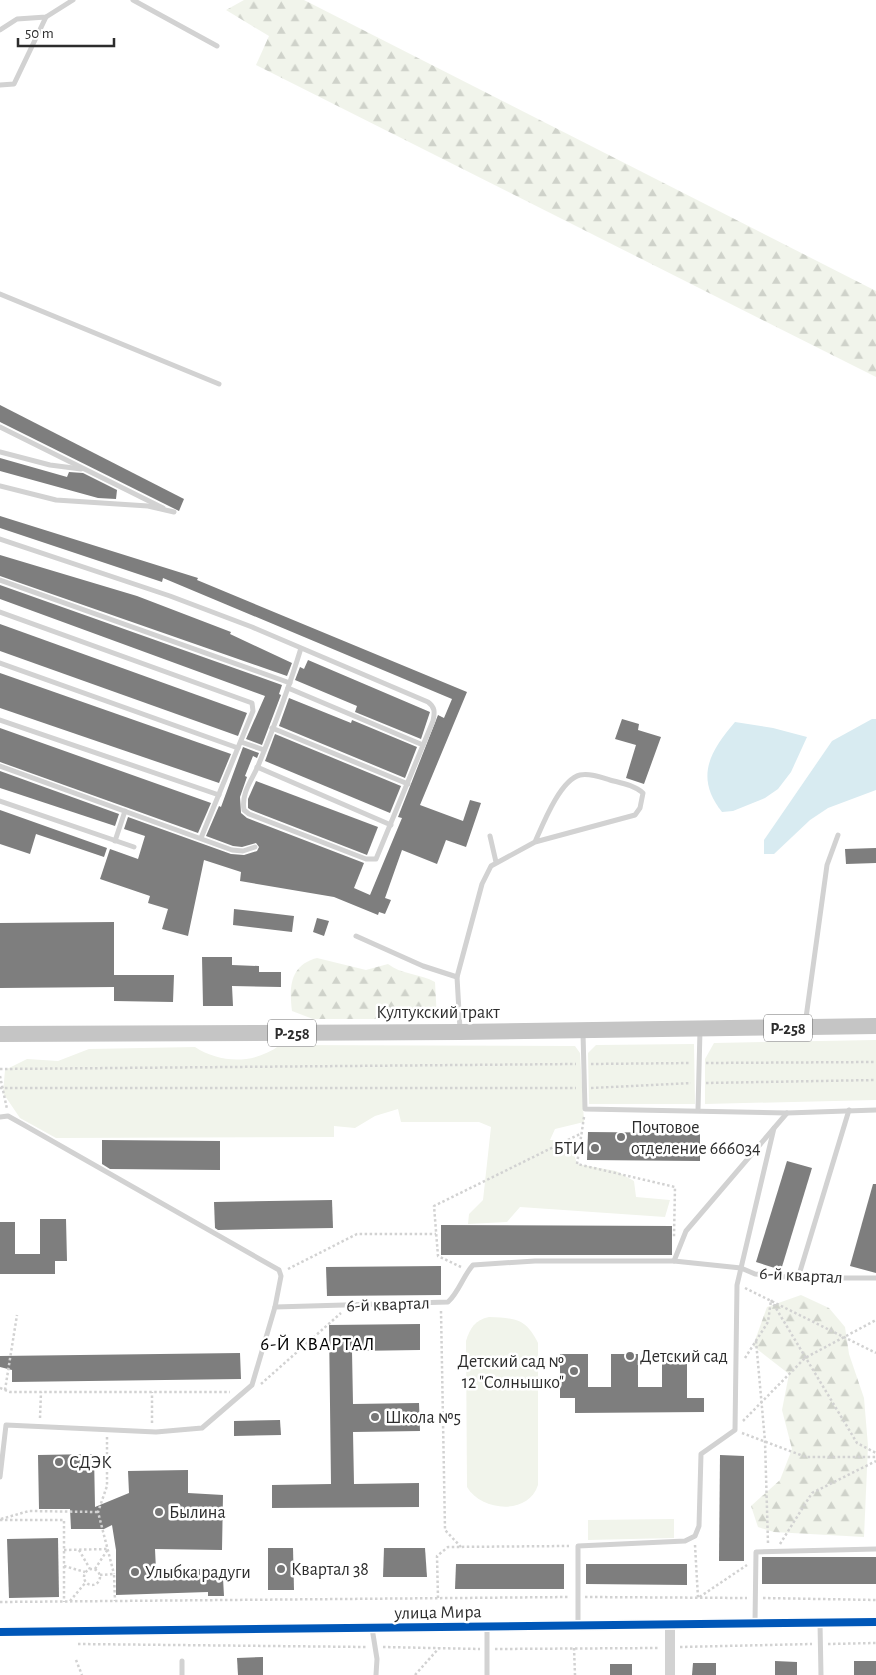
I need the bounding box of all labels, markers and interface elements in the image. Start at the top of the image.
scale bar [18,15,114,47]
text: 50 m [25,26,54,41]
street label: Култукский тракт [376,1004,500,1022]
road number: Р-258 [764,1014,812,1042]
road number: Р-258 [268,1020,316,1046]
place label: Почтовое отделение 666034 [631,1119,761,1158]
marker: Почтовое отделение 666034 [615,1131,627,1143]
place label: БТИ [553,1140,585,1158]
marker: БТИ [589,1142,601,1154]
street label: 6-й квартал [759,1265,843,1287]
street label: 6-й квартал [346,1295,430,1315]
district label: 6-Й КВАРТАЛ [260,1334,376,1354]
place label: Детский сад [640,1348,728,1366]
marker: Детский сад [624,1350,636,1362]
place label: Детский сад № 12 "Солнышко" [457,1353,564,1392]
marker: Детский сад № 12 "Солнышко" [568,1365,580,1377]
place label: Школа №5 [385,1409,461,1427]
marker: Школа №5 [369,1411,381,1423]
place label: СДЭК [69,1454,112,1472]
marker: СДЭК [53,1456,65,1468]
place label: Былина [169,1504,226,1522]
marker: Былина [153,1506,165,1518]
place label: Квартал 38 [291,1561,369,1579]
place label: Улыбка радуги [145,1563,251,1582]
marker: Квартал 38 [275,1563,287,1575]
marker: Улыбка радуги [129,1566,141,1578]
street label: улица Мира [393,1603,482,1623]

